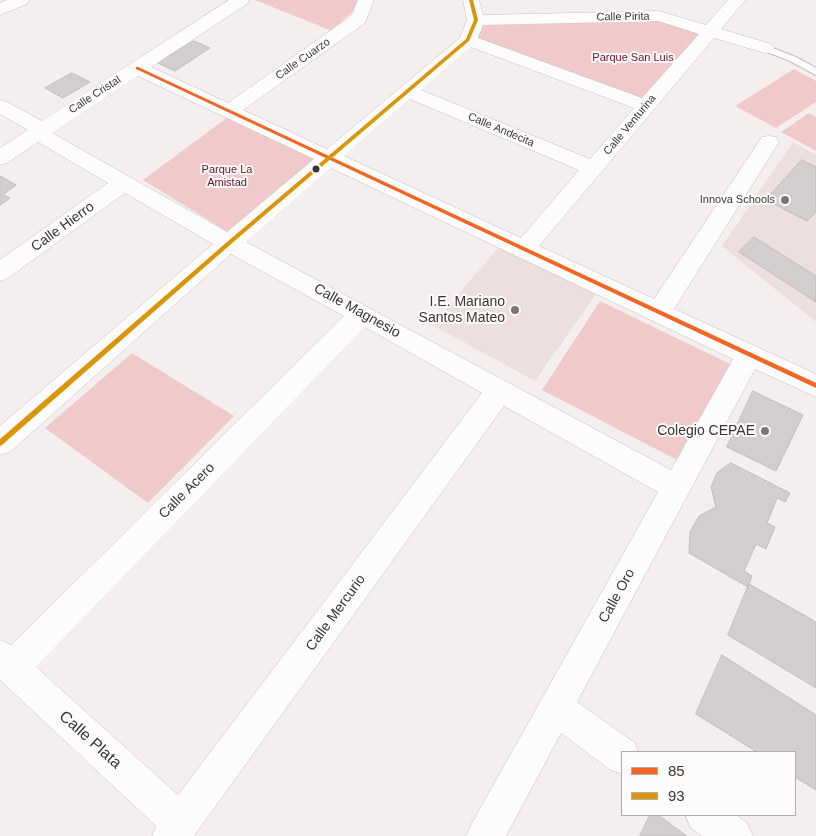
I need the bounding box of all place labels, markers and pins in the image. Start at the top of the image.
unlabelled marker [311,164,321,174]
place label: Innova Schools [700,193,775,207]
marker: Innova Schools [779,194,791,206]
place label: I.E. Mariano Santos Mateo [419,294,505,326]
marker: I.E. Mariano Santos Mateo [509,304,521,316]
place label: Colegio CEPAE [657,423,755,439]
marker: Colegio CEPAE [759,425,771,437]

